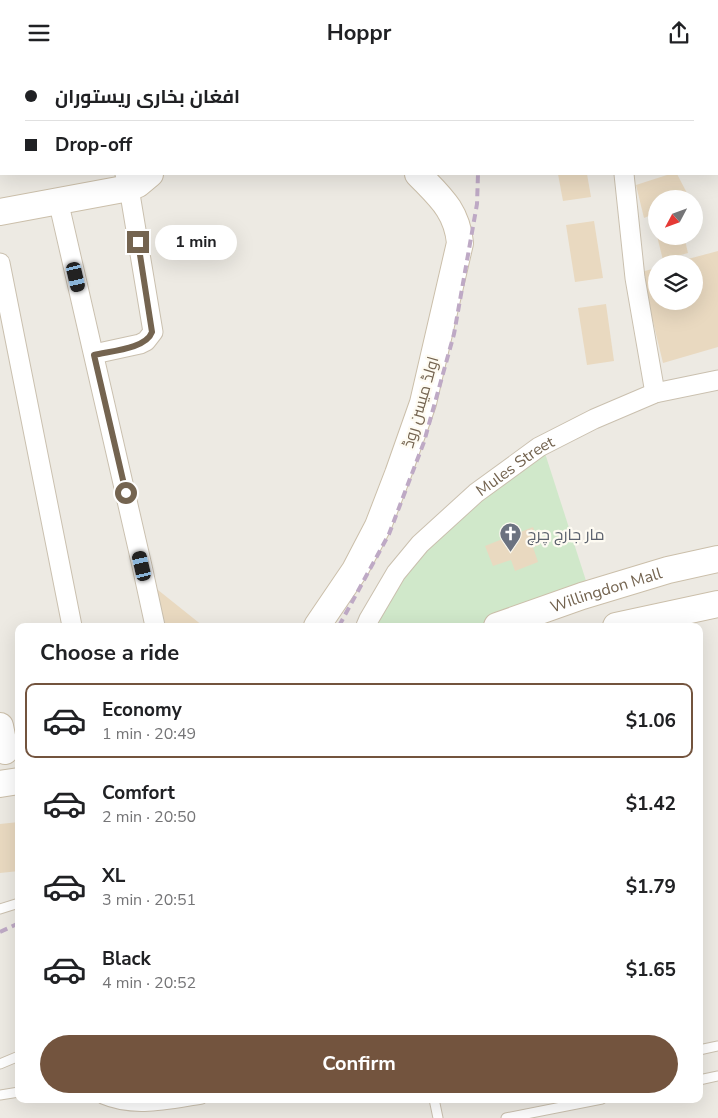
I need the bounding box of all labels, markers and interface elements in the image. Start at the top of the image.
text: Hoppr [327,18,391,48]
icon: menu [25,19,53,47]
icon: share [665,19,693,47]
text: افغان بخاری ریستوران [55,84,240,110]
text: Drop-off [55,132,132,158]
north arrow [648,190,702,245]
map controls [648,190,703,310]
callout: 1 min [156,225,238,259]
route end [127,231,149,253]
text: 1 min [175,231,217,253]
button: layers [648,255,703,310]
car [65,261,86,293]
street label: اولڈ میسن روڈ [397,354,445,451]
street label: Mules Street [472,431,558,502]
route start [115,482,137,504]
church icon: مار جارج چرچ [499,522,523,553]
place label: مار جارج چرچ [527,524,604,546]
car [131,550,152,582]
street label: Willingdon Mall [547,562,665,618]
text: Choose a ride [40,638,179,668]
text: Economy [102,697,182,723]
icon: car [42,698,87,743]
text: $1.06 [626,708,676,734]
text: 1 min · 20:49 [102,723,196,745]
text: Comfort [102,780,175,806]
icon: car [42,781,87,826]
text: $1.42 [626,791,676,817]
text: 2 min · 20:50 [102,806,196,828]
text: XL [102,863,125,889]
icon: car [42,864,87,909]
text: $1.79 [626,874,676,900]
text: 3 min · 20:51 [102,889,196,911]
text: Black [102,946,151,972]
icon: car [42,947,87,992]
text: $1.65 [626,957,676,983]
text: 4 min · 20:52 [102,972,196,994]
button: Confirm [40,1035,678,1093]

